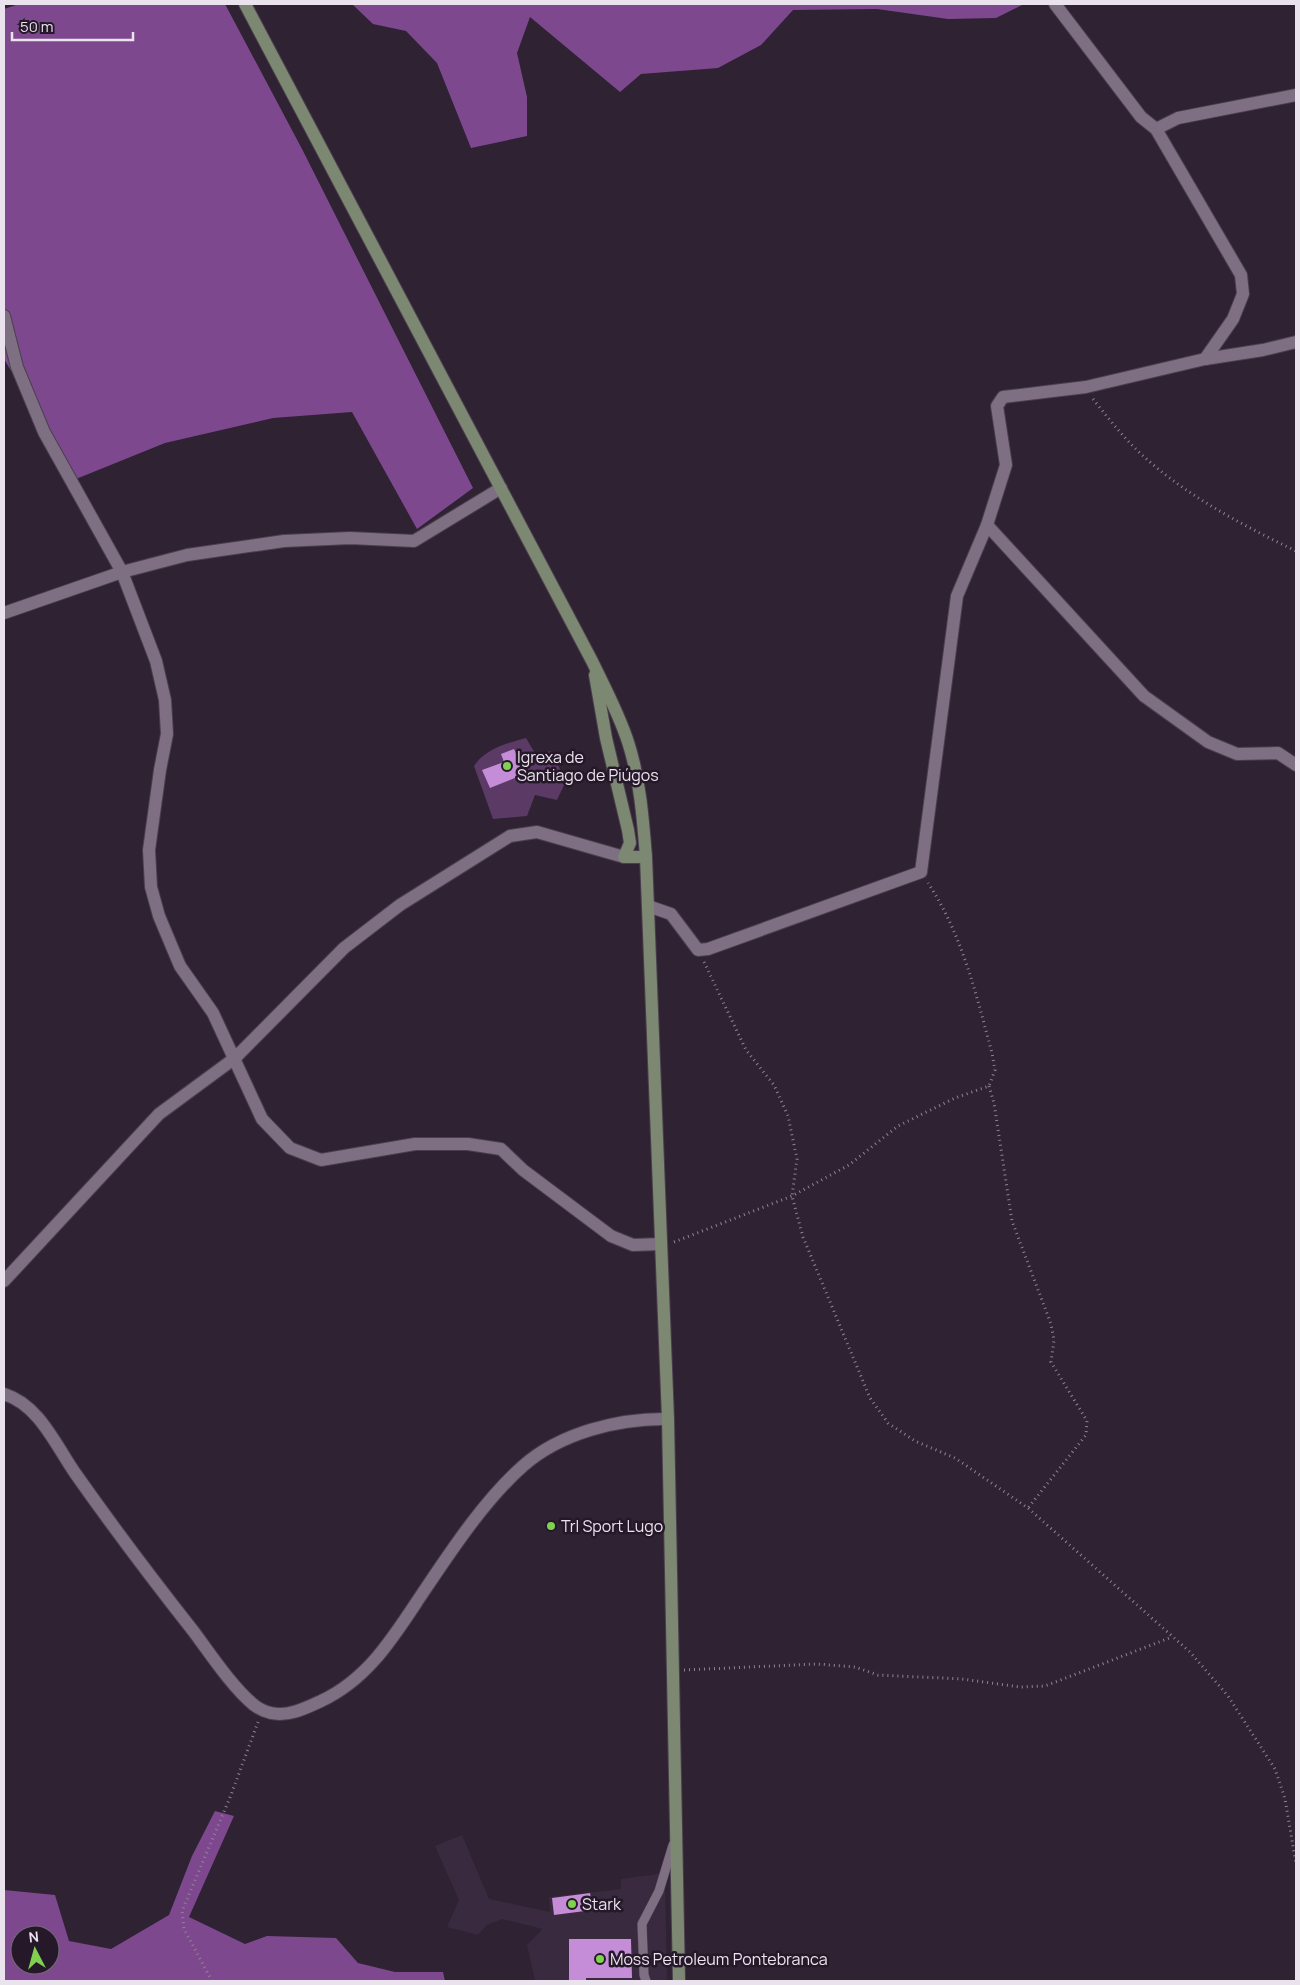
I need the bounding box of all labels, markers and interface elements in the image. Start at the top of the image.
scale bar [12,10,134,42]
text: 50 m [20,16,54,37]
place label: Igrexa de Santiago de Piúgos [517,746,659,786]
marker: Igrexa de Santiago de Piúgos [501,760,513,772]
place label: Trl Sport Lugo [561,1515,663,1537]
marker: Trl Sport Lugo [545,1520,557,1532]
place label: Stark [582,1893,622,1915]
marker: Stark [566,1898,578,1910]
north arrow [10,1925,60,1975]
text: N [28,1927,40,1947]
place label: Moss Petroleum Pontebranca [610,1948,828,1970]
marker: Moss Petroleum Pontebranca [594,1953,606,1965]

